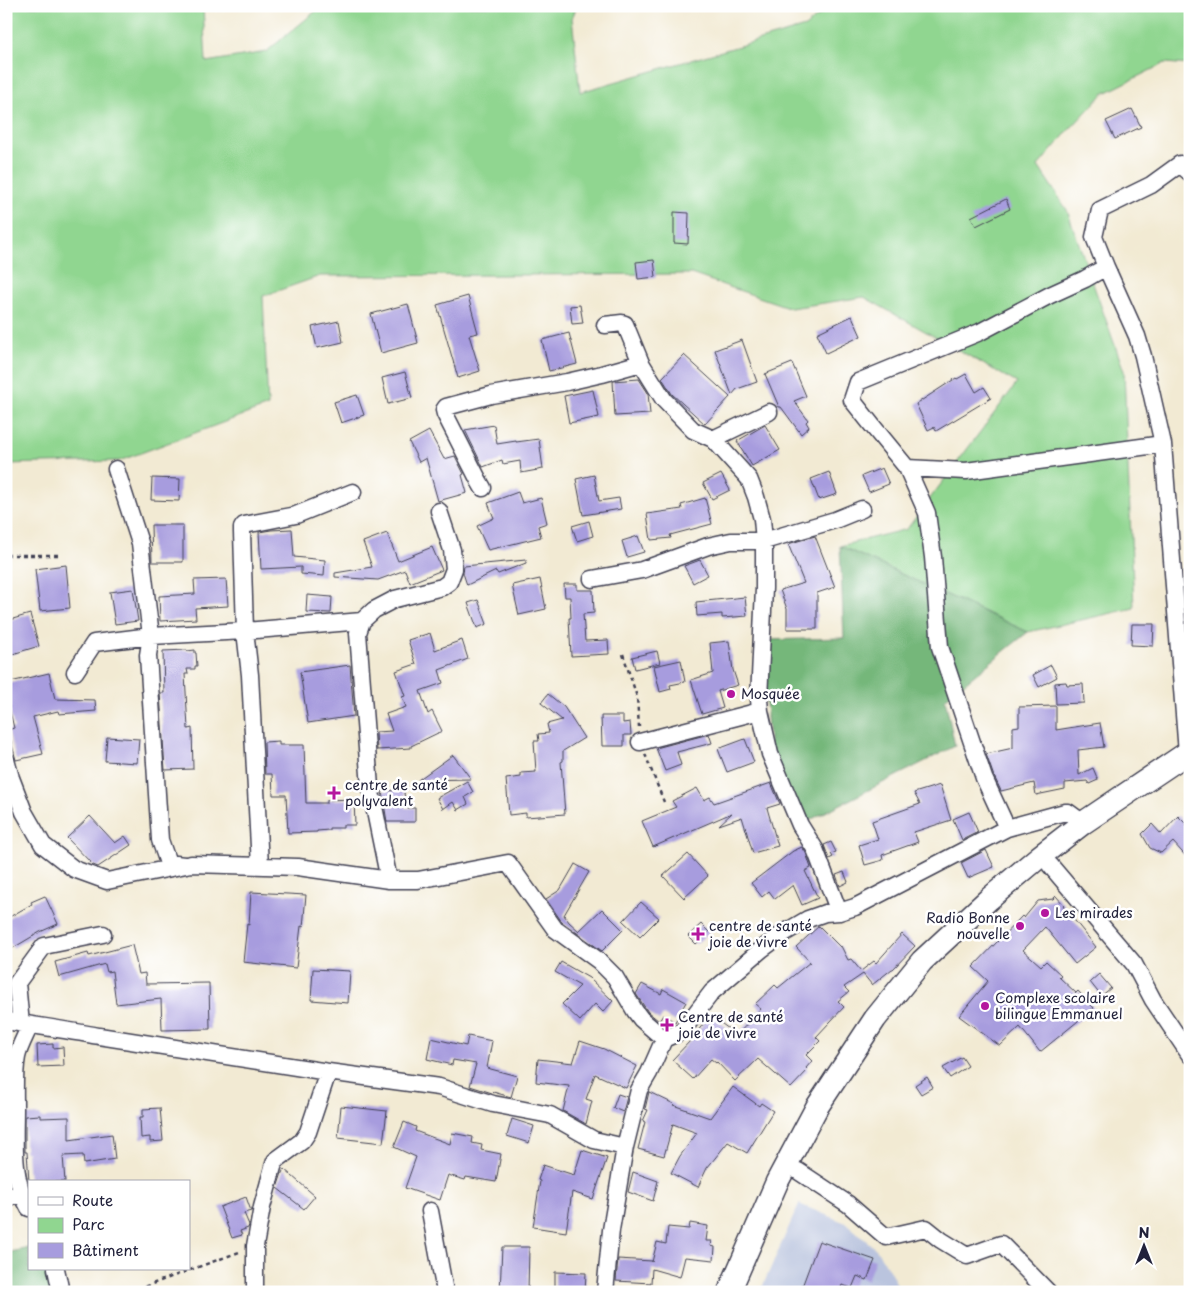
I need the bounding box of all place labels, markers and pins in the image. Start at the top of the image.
place label: Mosquée [741,683,800,704]
marker: Mosquée [725,688,737,700]
place label: centre de santé polyvalent [345,774,448,811]
marker: centre de santé polyvalent [327,786,341,800]
place label: Les mirades [1055,902,1133,923]
place label: Radio Bonne nouvelle [926,907,1010,944]
marker: Les mirades [1039,907,1051,919]
place label: centre de santé joie de vivre [707,915,812,952]
marker: Radio Bonne nouvelle [1014,920,1026,932]
marker: centre de santé joie de vivre [691,927,705,941]
place label: Complexe scolaire bilingue Emmanuel [995,987,1123,1024]
marker: Complexe scolaire bilingue Emmanuel [979,1000,991,1012]
place label: Centre de santé joie de vivre [676,1006,784,1043]
marker: Centre de santé joie de vivre [660,1018,674,1032]

